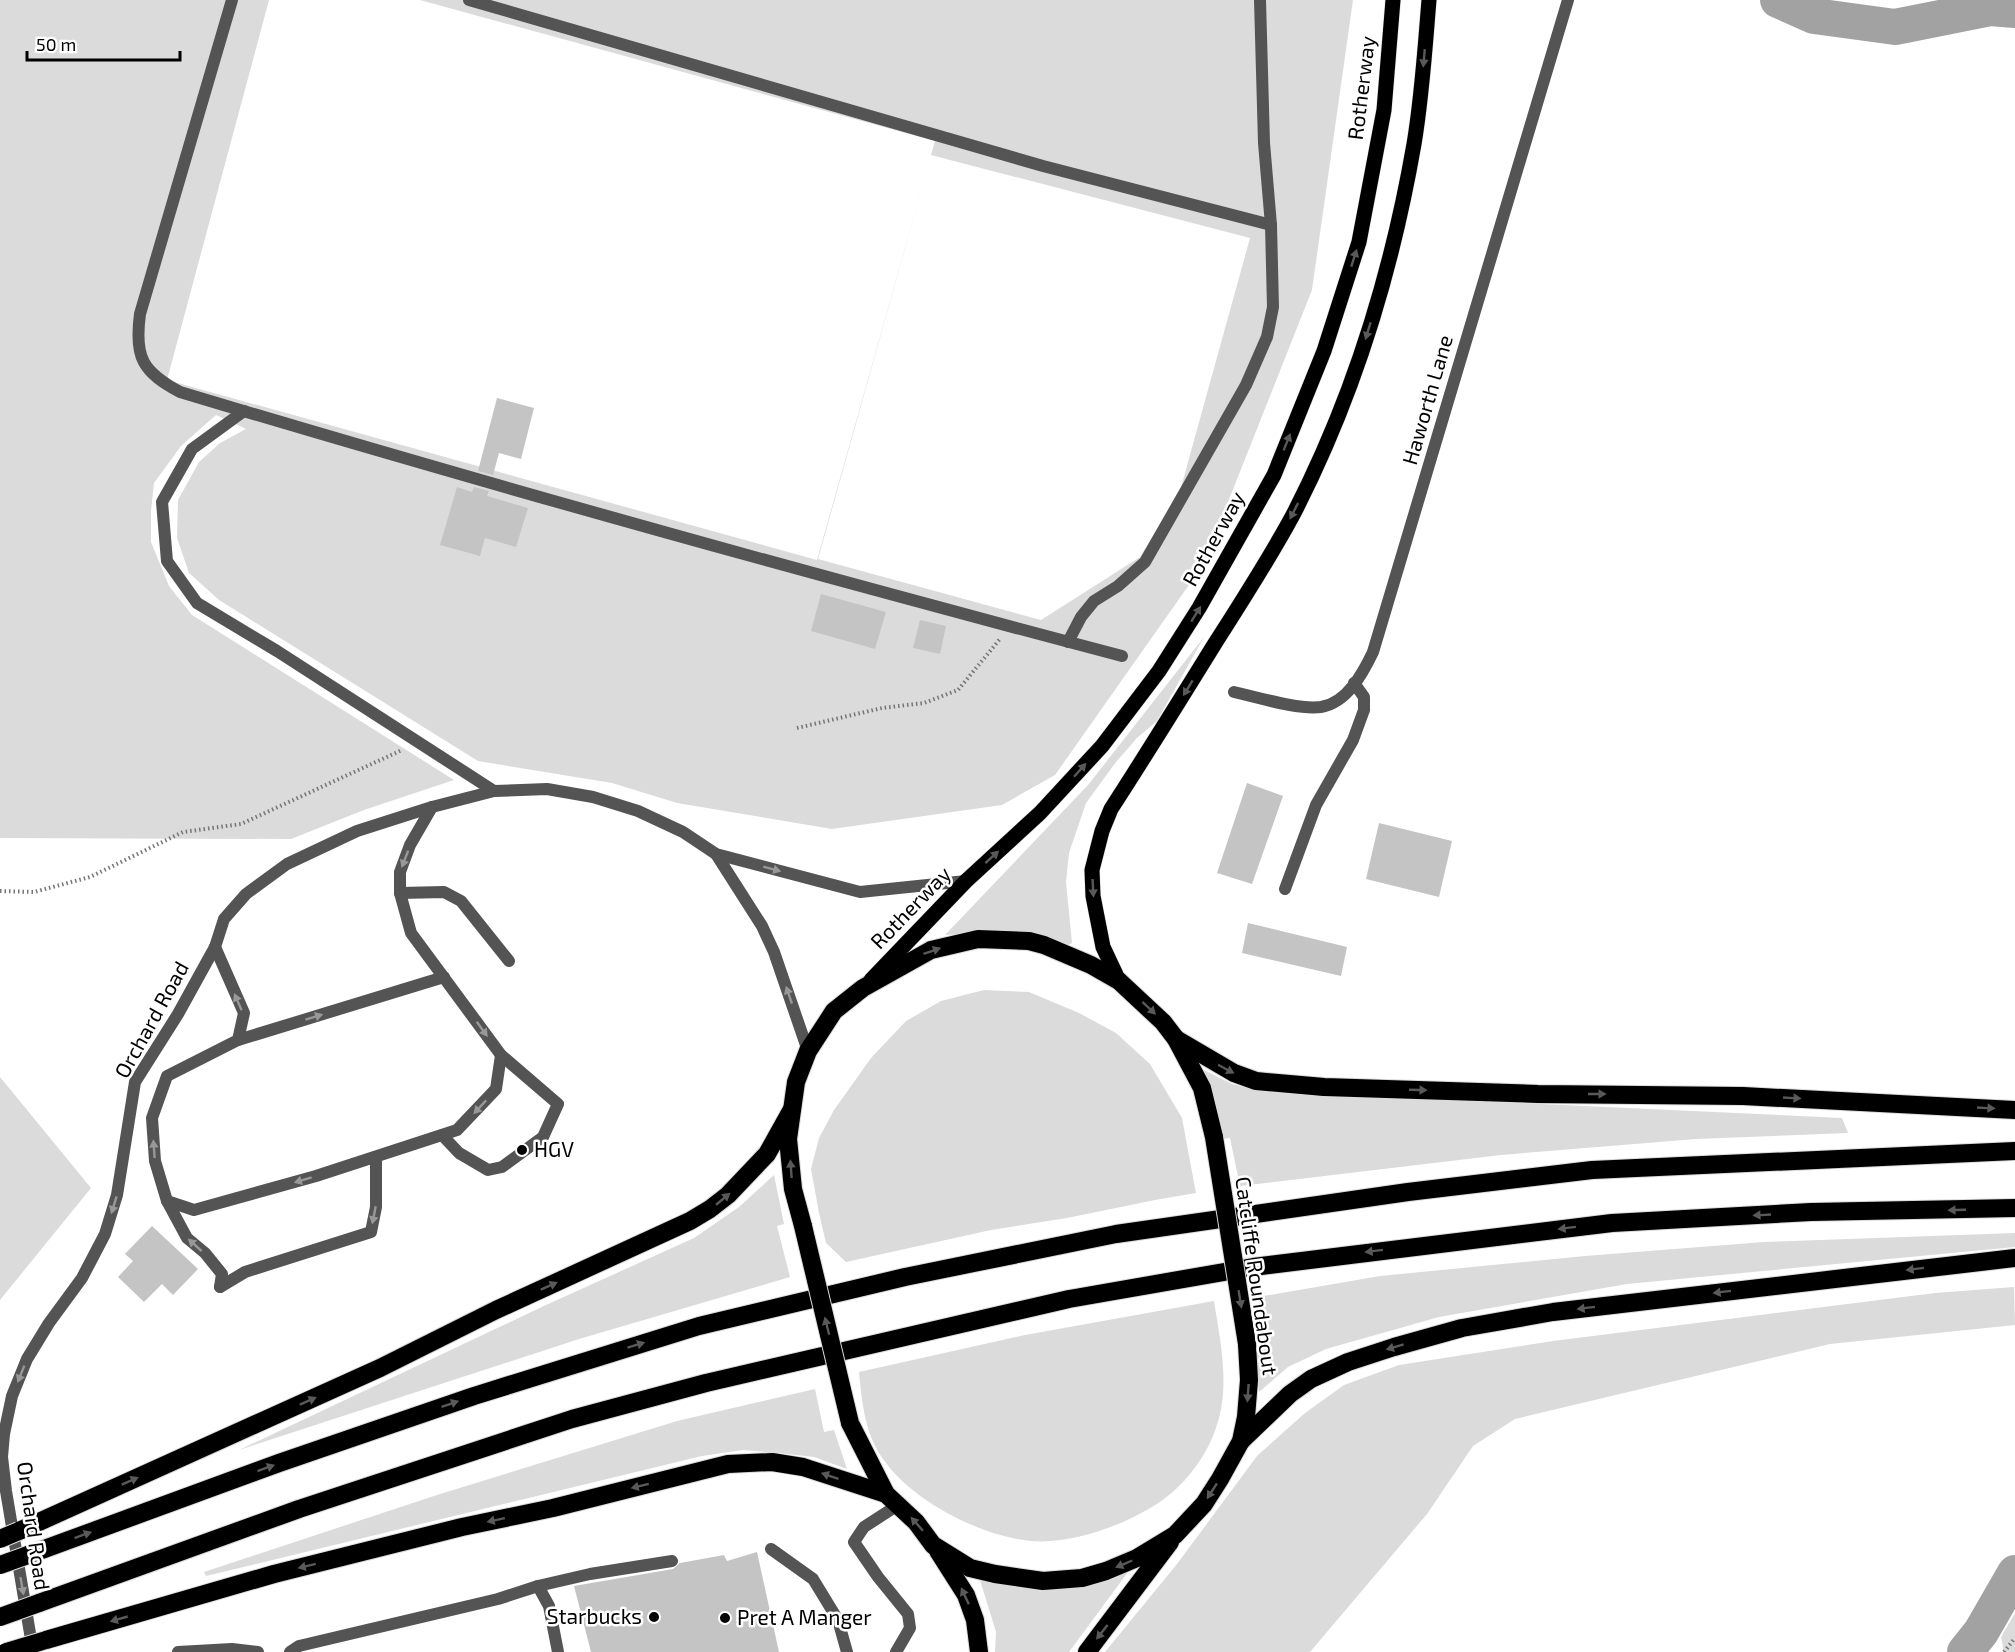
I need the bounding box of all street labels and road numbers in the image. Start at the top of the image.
street label: Rotherway [1342,34,1379,141]
street label: Haworth Lane [1396,332,1457,467]
street label: Rotherway [1176,486,1249,590]
street label: Rotherway [865,861,955,953]
street label: Orchard Road [108,957,193,1082]
street label: Catcliffe Roundabout [1231,1175,1284,1377]
street label: Orchard Road [13,1460,56,1592]

